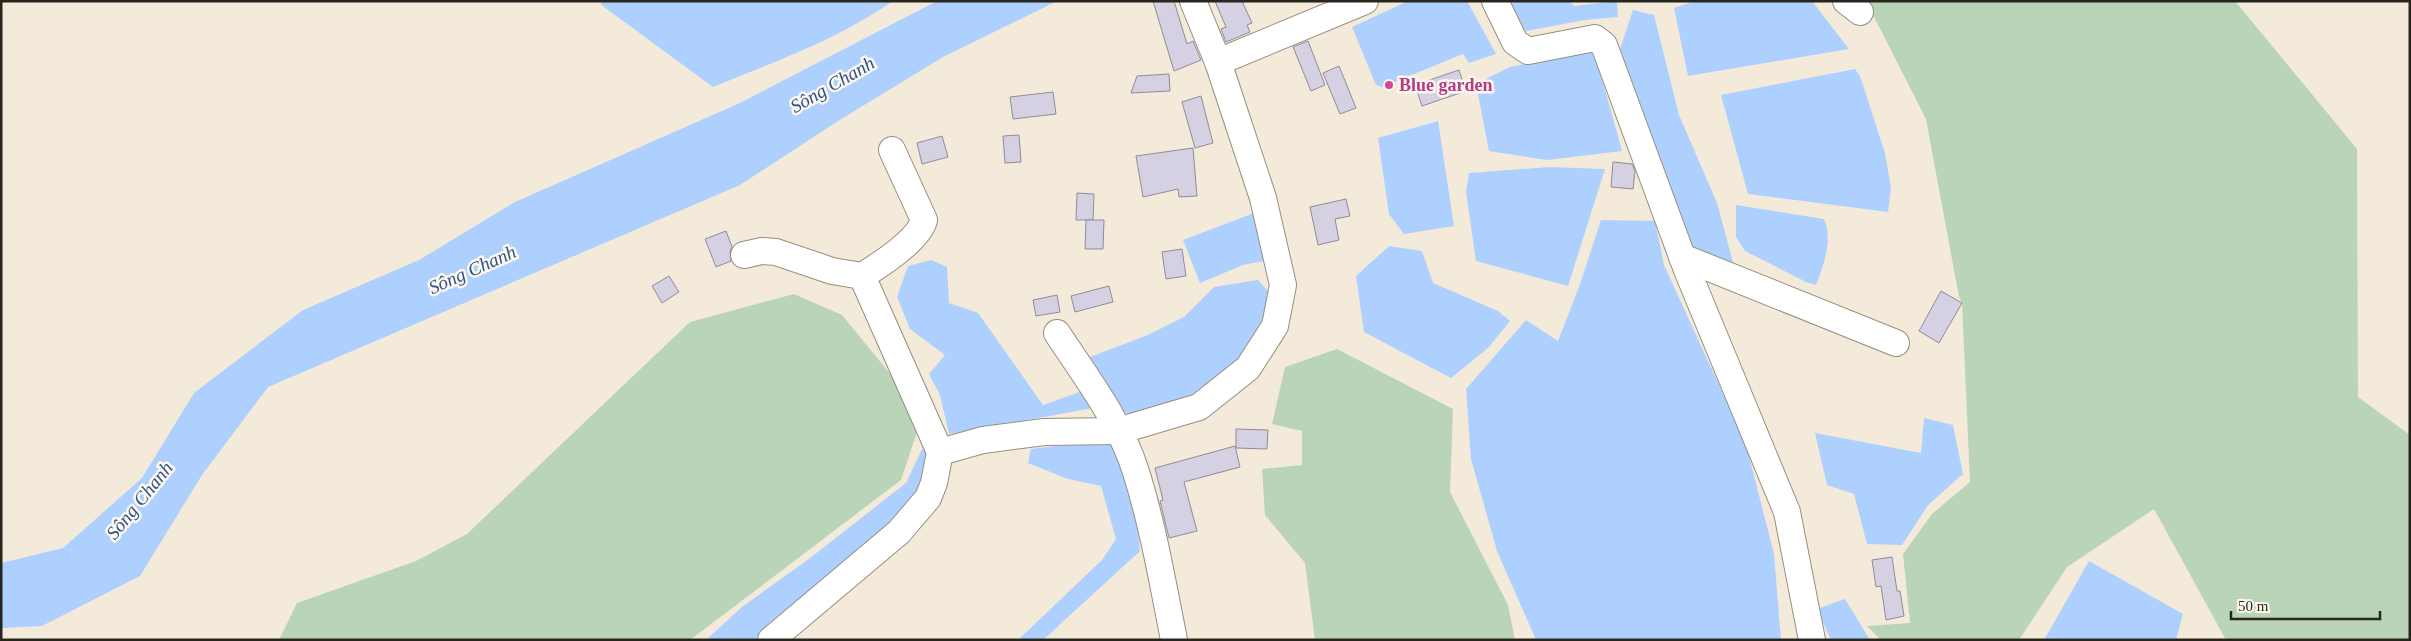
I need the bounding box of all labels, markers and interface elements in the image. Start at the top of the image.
water label: Sông Chanh [787,52,878,117]
place label: Blue garden [1399,75,1493,95]
marker: Blue garden [1383,79,1395,91]
water label: Sông Chanh [425,241,519,298]
water label: Sông Chanh [102,457,177,543]
scale bar [2231,588,2380,620]
text: 50 m [2238,598,2269,614]

